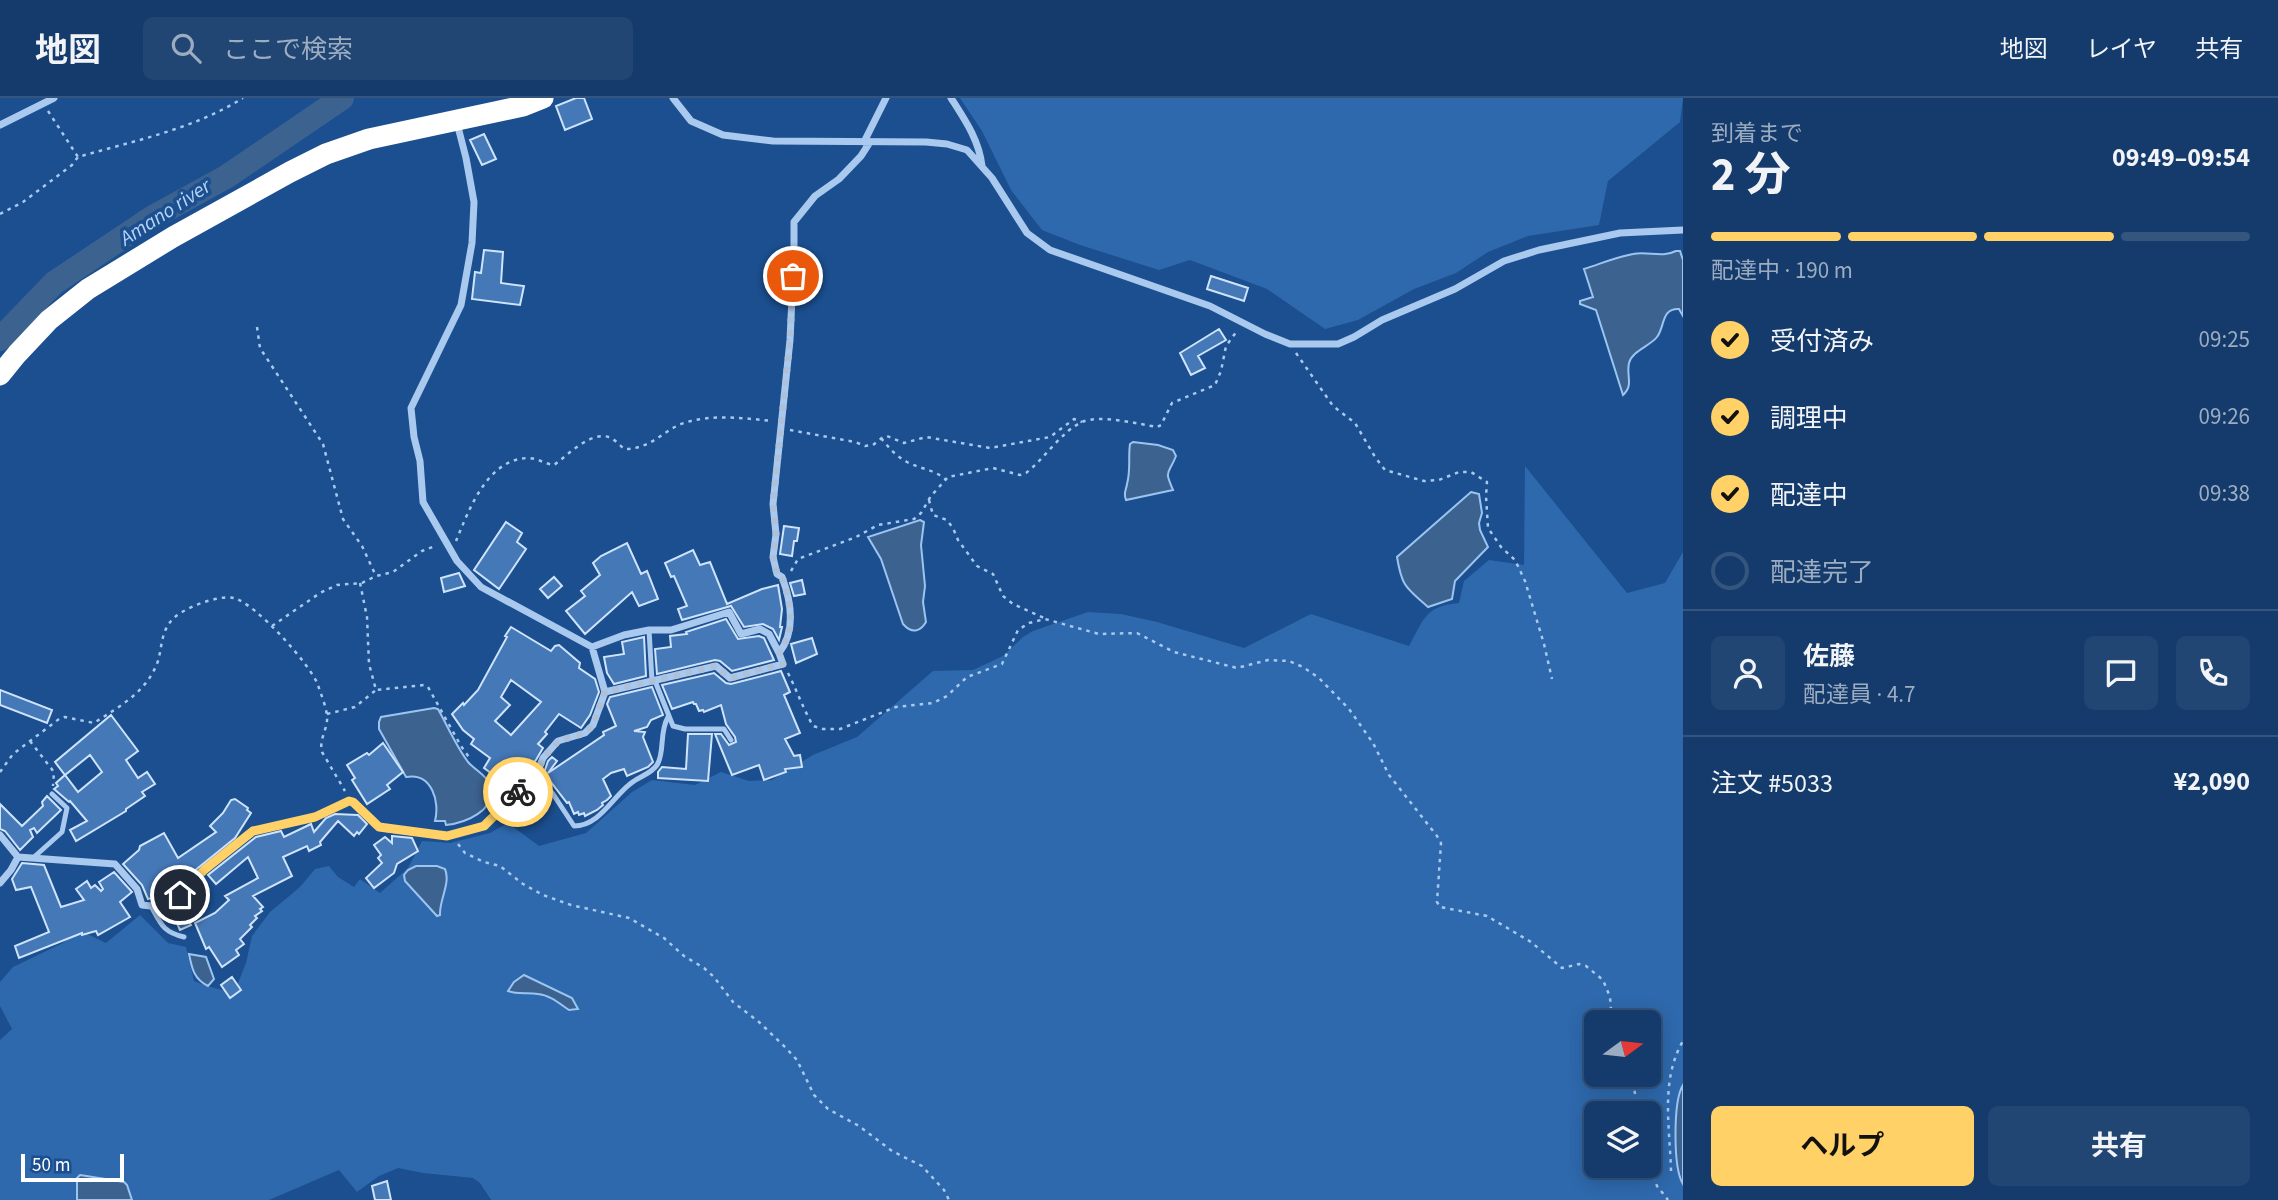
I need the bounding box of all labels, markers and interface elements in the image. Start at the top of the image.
search box [143,17,633,80]
text: 地図 [35,27,101,74]
icon: search [167,29,205,67]
text: ここで検索 [223,31,353,68]
text: 地図 [2000,32,2048,67]
text: レイヤ [2086,32,2157,67]
text: 共有 [2195,32,2243,67]
text: 到着まで [1711,117,1803,150]
text: 09:49–09:54 [2112,139,2250,176]
text: 2 分 [1711,143,1791,208]
water label: Amano river [112,171,217,254]
pin [763,246,823,306]
text: 配達中 · 190 m [1711,254,1853,287]
icon: bag [774,257,812,295]
icon: check [1711,321,1749,359]
text: 受付済み [1770,323,1874,360]
text: 09:25 [2199,323,2250,356]
icon: check [1711,398,1749,436]
text: 調理中 [1770,400,1848,437]
text: 09:26 [2199,400,2250,433]
icon: check [1711,475,1749,513]
text: 配達中 [1770,477,1848,514]
text: 09:38 [2199,477,2250,510]
text: 配達完了 [1770,554,1874,591]
button: person [1711,636,1785,710]
button: chat [2084,636,2158,710]
button: phone [2176,636,2250,710]
text: 佐藤 [1803,638,1855,675]
text: 配達員 · 4.7 [1803,678,1916,711]
courier [483,757,553,827]
text: ¥2,090 [2174,763,2250,800]
text: 注文 #5033 [1711,765,1833,802]
icon: bike [499,773,537,811]
pin [150,865,210,925]
icon: home [161,876,199,914]
north arrow [1584,1010,1661,1087]
map controls [1584,1010,1661,1178]
button: layers [1584,1101,1661,1178]
button: ヘルプ [1711,1106,1974,1186]
button: 共有 [1988,1106,2250,1186]
scale bar [21,1151,124,1183]
text: 50 m [32,1152,70,1179]

